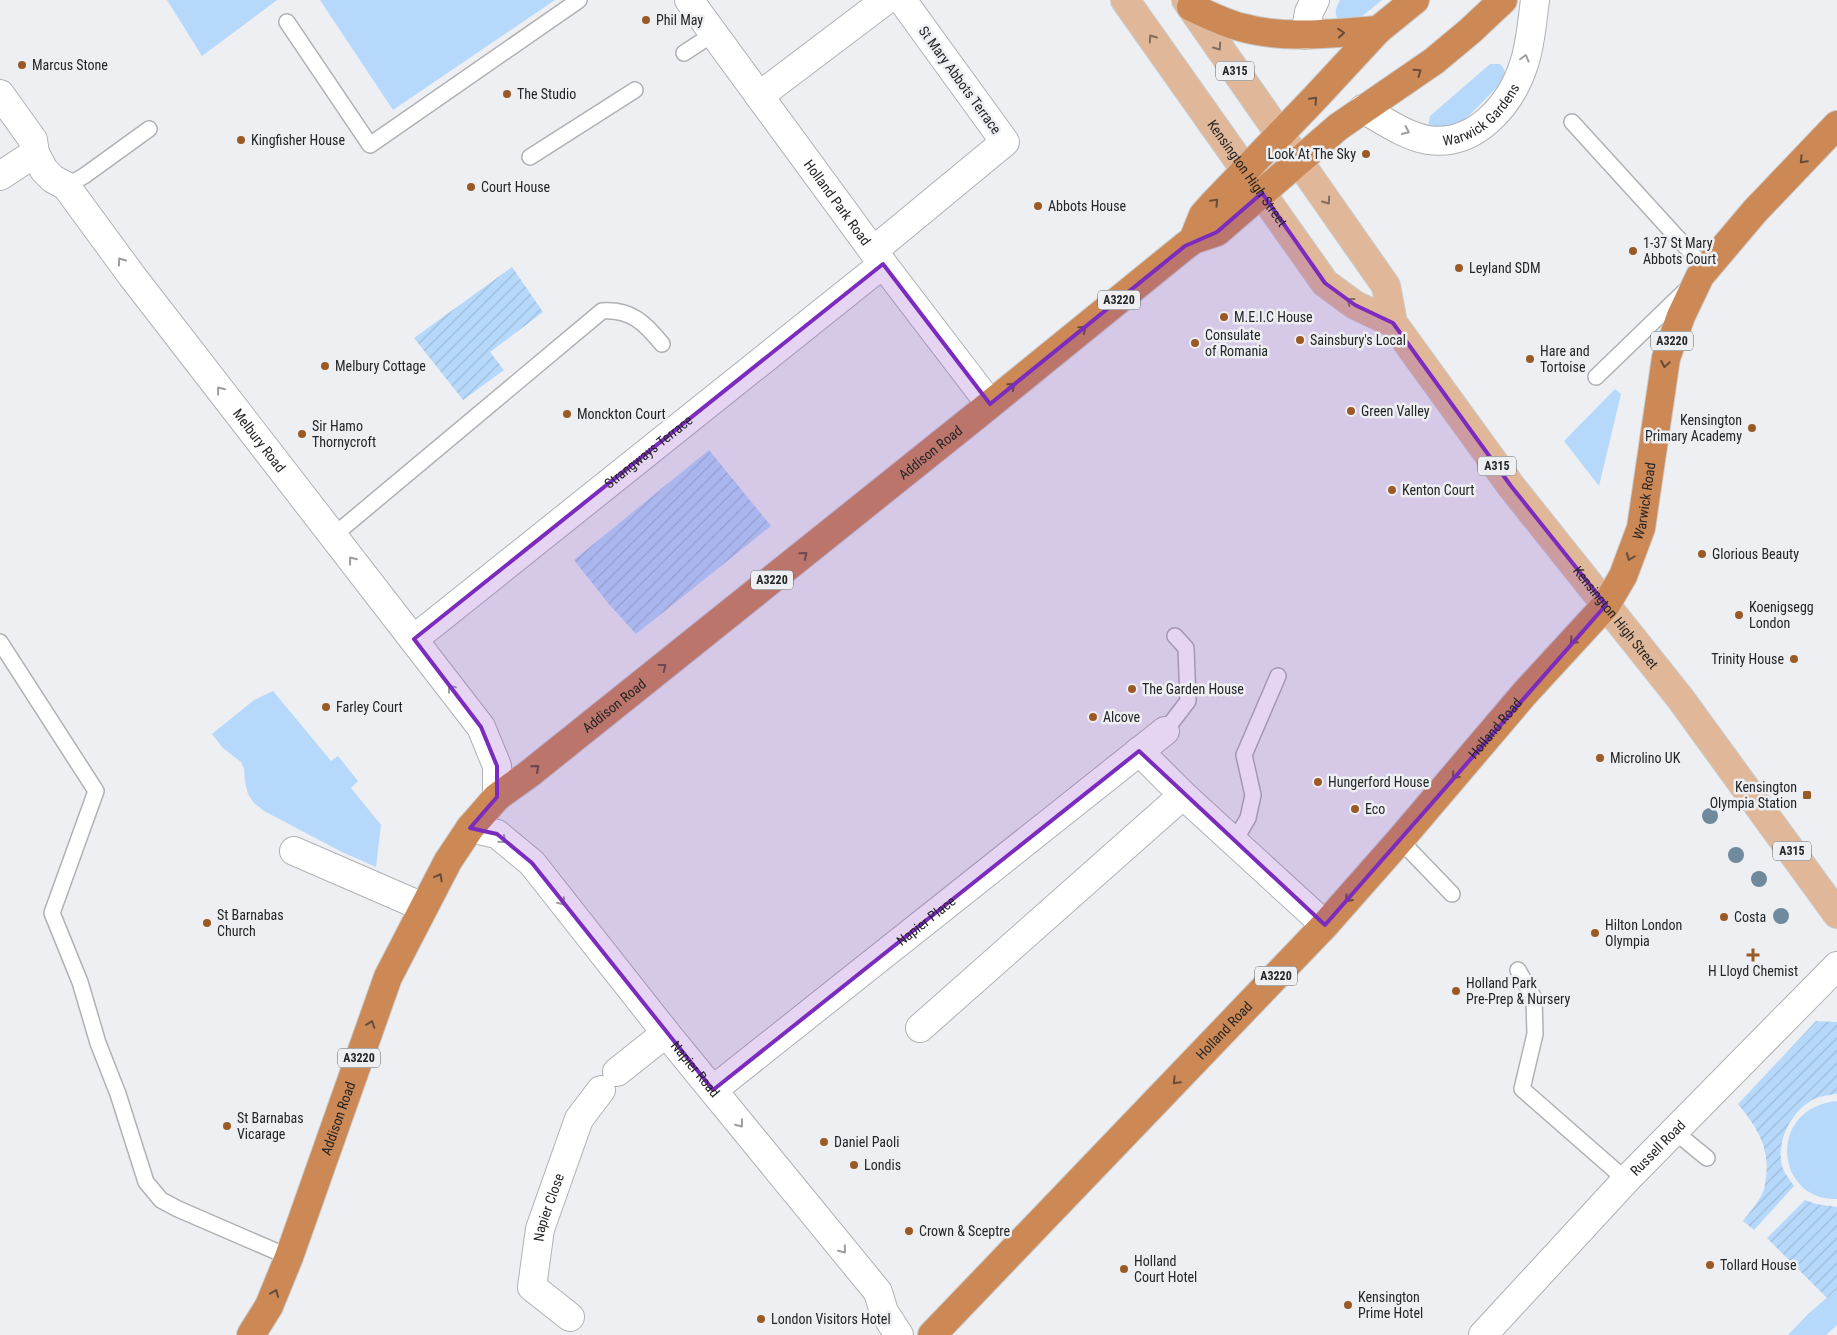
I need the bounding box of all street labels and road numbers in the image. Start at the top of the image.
street label: St Mary Abbots Terrace [916,23,1005,137]
road number: A315 [1216,61,1254,80]
street label: Warwick Gardens [1442,81,1522,149]
street label: Kensington High Street [1204,117,1290,230]
street label: Holland Park Road [801,157,874,248]
road number: A3220 [1098,290,1140,310]
road number: A3220 [1651,332,1693,351]
street label: Melbury Road [230,406,289,475]
street label: Strangways Terrace [601,411,696,492]
street label: Addison Road [895,422,965,483]
road number: A315 [1478,456,1516,476]
street label: Warwick Road [1629,461,1659,542]
street label: Kensington High Street [1570,563,1662,672]
road number: A3220 [751,570,793,590]
street label: Addison Road [579,675,649,736]
street label: Holland Road [1465,695,1525,762]
road number: A315 [1773,841,1811,860]
street label: Napier Place [893,892,959,949]
road number: A3220 [1255,966,1297,986]
street label: Holland Road [1193,998,1255,1063]
street label: Napier Road [668,1038,723,1100]
road number: A3220 [338,1048,380,1068]
street label: Addison Road [318,1080,358,1157]
street label: Russell Road [1627,1117,1688,1179]
street label: Napier Close [530,1171,567,1242]

